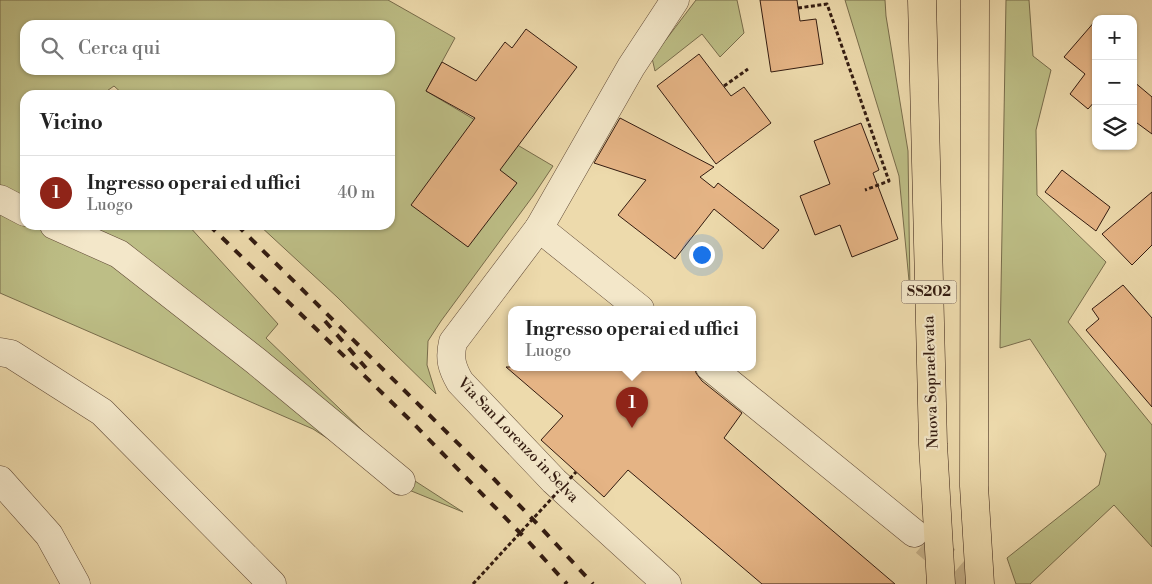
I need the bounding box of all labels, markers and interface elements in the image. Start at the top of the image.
map controls [1092,15,1137,150]
button: + [1092,15,1137,60]
search box [20,20,395,75]
icon: search [38,34,66,62]
text: Cerca qui [78,36,161,60]
button: − [1092,60,1137,105]
button: layers [1092,105,1137,150]
text: Vicino [40,110,103,136]
text: Ingresso operai ed uffici [87,171,300,195]
text: 1 [52,183,60,203]
text: 40 m [338,183,375,203]
text: Luogo [87,195,133,215]
your location [689,242,715,268]
road number: SS202 [902,280,956,304]
popup [508,306,756,371]
street label: Nuova Sopraelevata [919,315,943,449]
text: Ingresso operai ed uffici [525,317,739,341]
text: Luogo [525,341,571,361]
street label: Via San Lorenzo in Selva [453,373,583,507]
pin: 1 [616,387,648,428]

